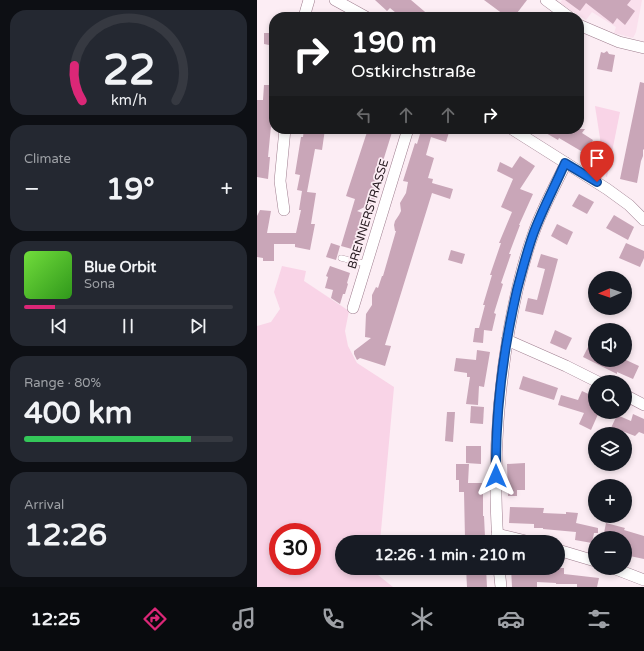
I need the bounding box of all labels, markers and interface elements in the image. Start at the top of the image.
text: 190 m [351,26,437,60]
icon: right [285,28,337,80]
text: 22 [102,46,155,96]
text: Ostkirchstraße [351,60,476,82]
text: km/h [111,91,146,108]
icon: left [353,104,375,126]
icon: ahead [395,104,417,126]
icon: ahead [437,104,459,126]
icon: right [479,104,501,126]
pin [580,141,614,182]
icon: arrive [586,147,608,169]
text: Climate [24,151,71,167]
street label: BRENNERSTRASSE [345,157,391,271]
text: 19° [106,171,155,208]
text: − [24,176,40,202]
text: + [221,176,233,202]
text: Blue Orbit [84,258,156,276]
north arrow [588,271,632,315]
map controls [588,271,632,575]
text: Sona [84,276,115,292]
icon: previous [48,315,70,337]
icon: pause [117,315,139,337]
icon: next [187,315,209,337]
button: sound [588,323,632,367]
text: Range · 80% [24,375,101,391]
button: search [588,375,632,419]
text: 400 km [24,395,132,432]
button: layers [588,427,632,471]
position arrow [475,455,517,497]
button: + [588,479,632,523]
text: Arrival [24,497,64,513]
text: 12:26 [24,517,107,554]
speed limit sign: 30 [269,523,321,575]
button: − [588,531,632,575]
text: 12:26 · 1 min · 210 m [375,546,525,564]
icon: directions [141,605,169,633]
icon: music [230,605,258,633]
icon: phone [319,605,347,633]
icon: climate [408,605,436,633]
icon: car [497,605,525,633]
icon: filters [585,605,613,633]
text: 12:25 [30,608,80,630]

